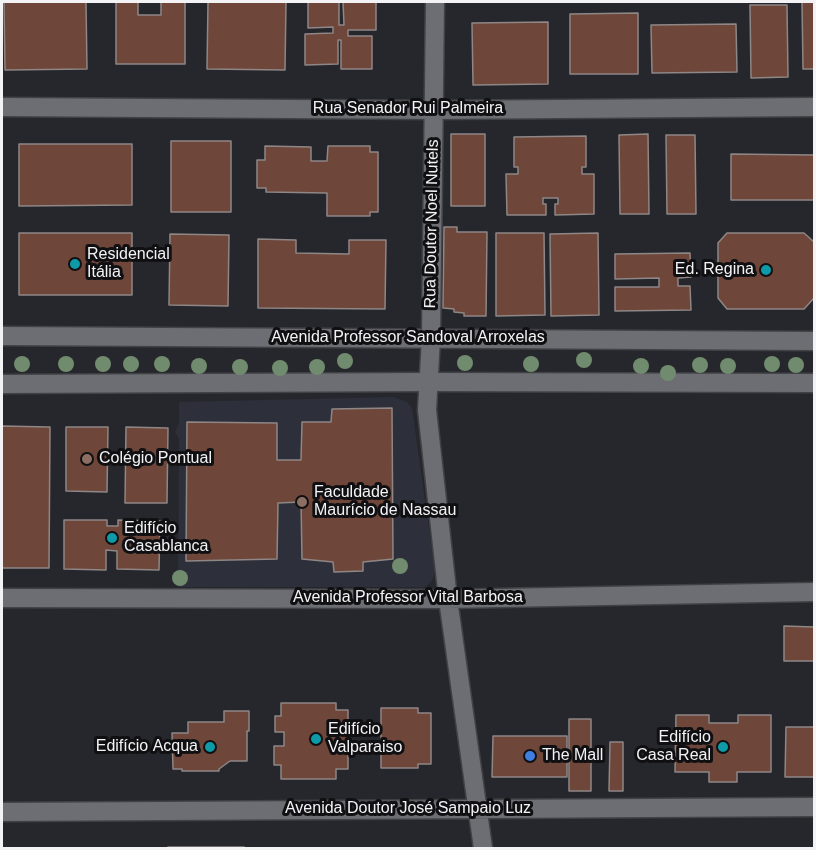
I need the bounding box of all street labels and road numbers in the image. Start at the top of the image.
street label: Rua Senador Rui Palmeira [313,99,503,119]
street label: Rua Doutor Noel Nutels [421,139,443,309]
street label: Avenida Professor Sandoval Arroxelas [271,328,545,348]
street label: Avenida Professor Vital Barbosa [293,588,523,608]
street label: Avenida Doutor José Sampaio Luz [285,799,531,819]

